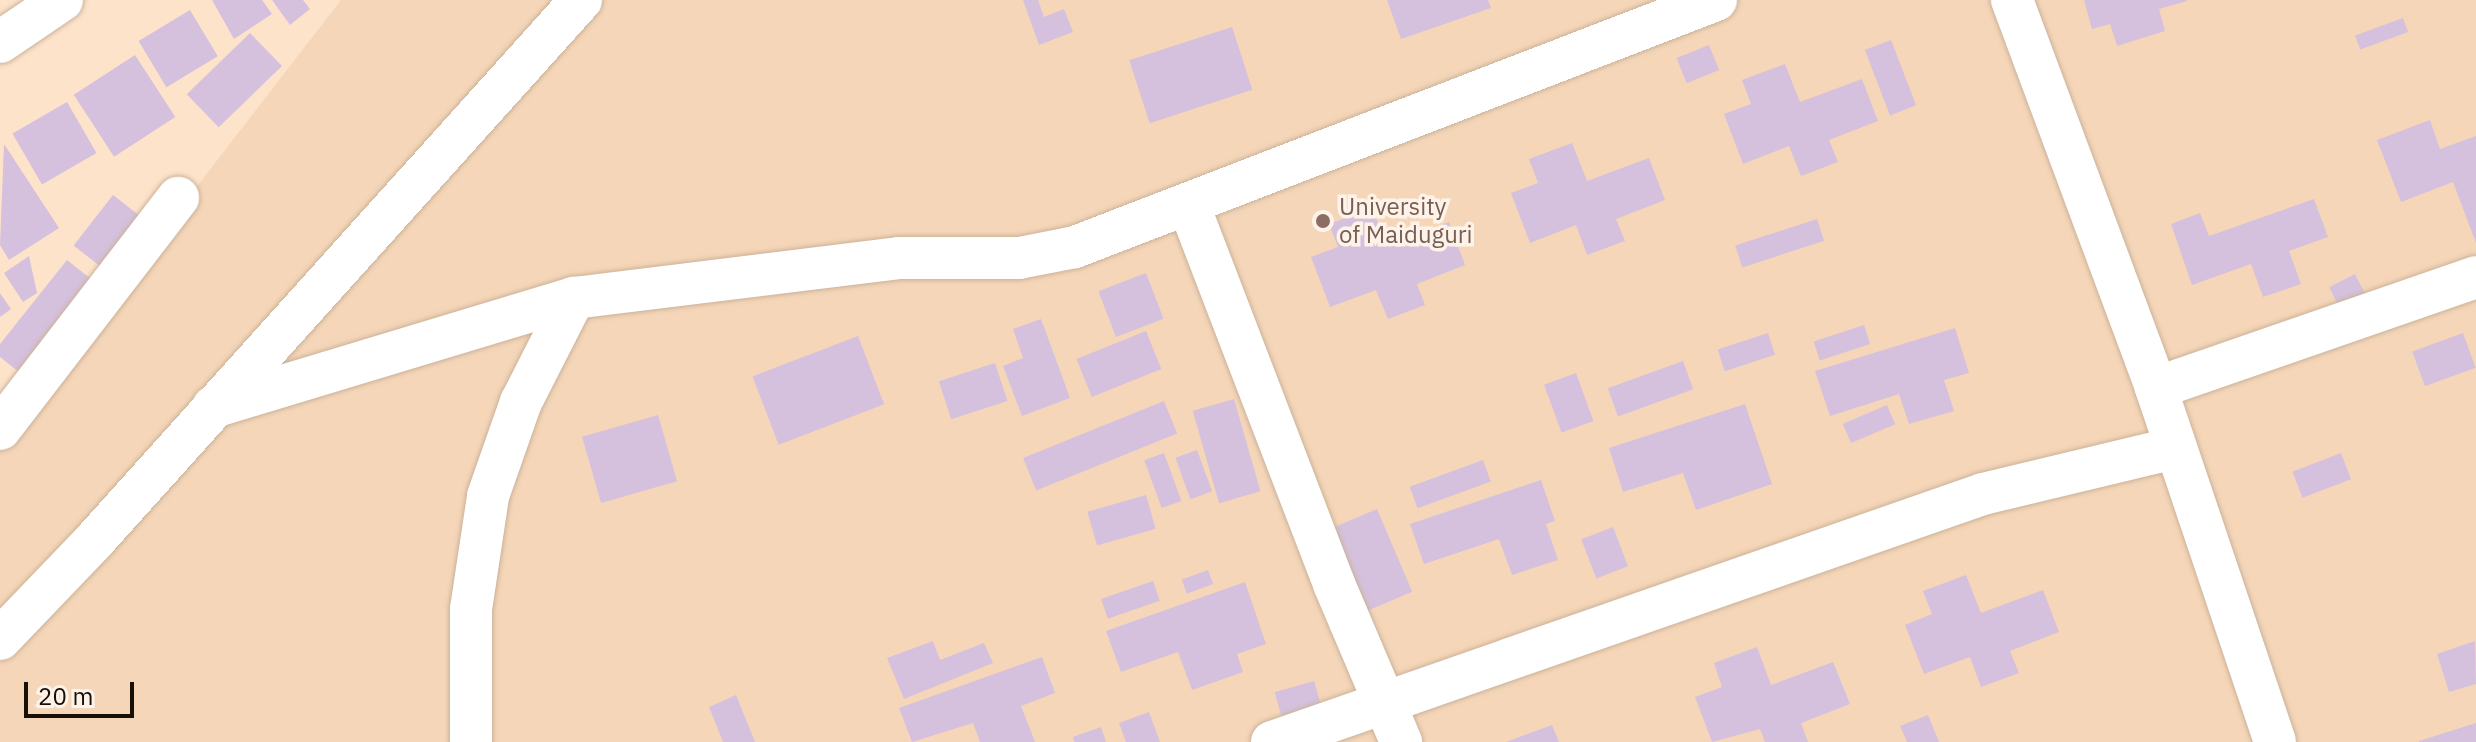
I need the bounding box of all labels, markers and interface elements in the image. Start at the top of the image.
place label: University of Maiduguri [1339,193,1473,249]
marker: University of Maiduguri [1314,212,1332,230]
scale bar [28,666,138,716]
text: 20 m [38,680,93,712]

